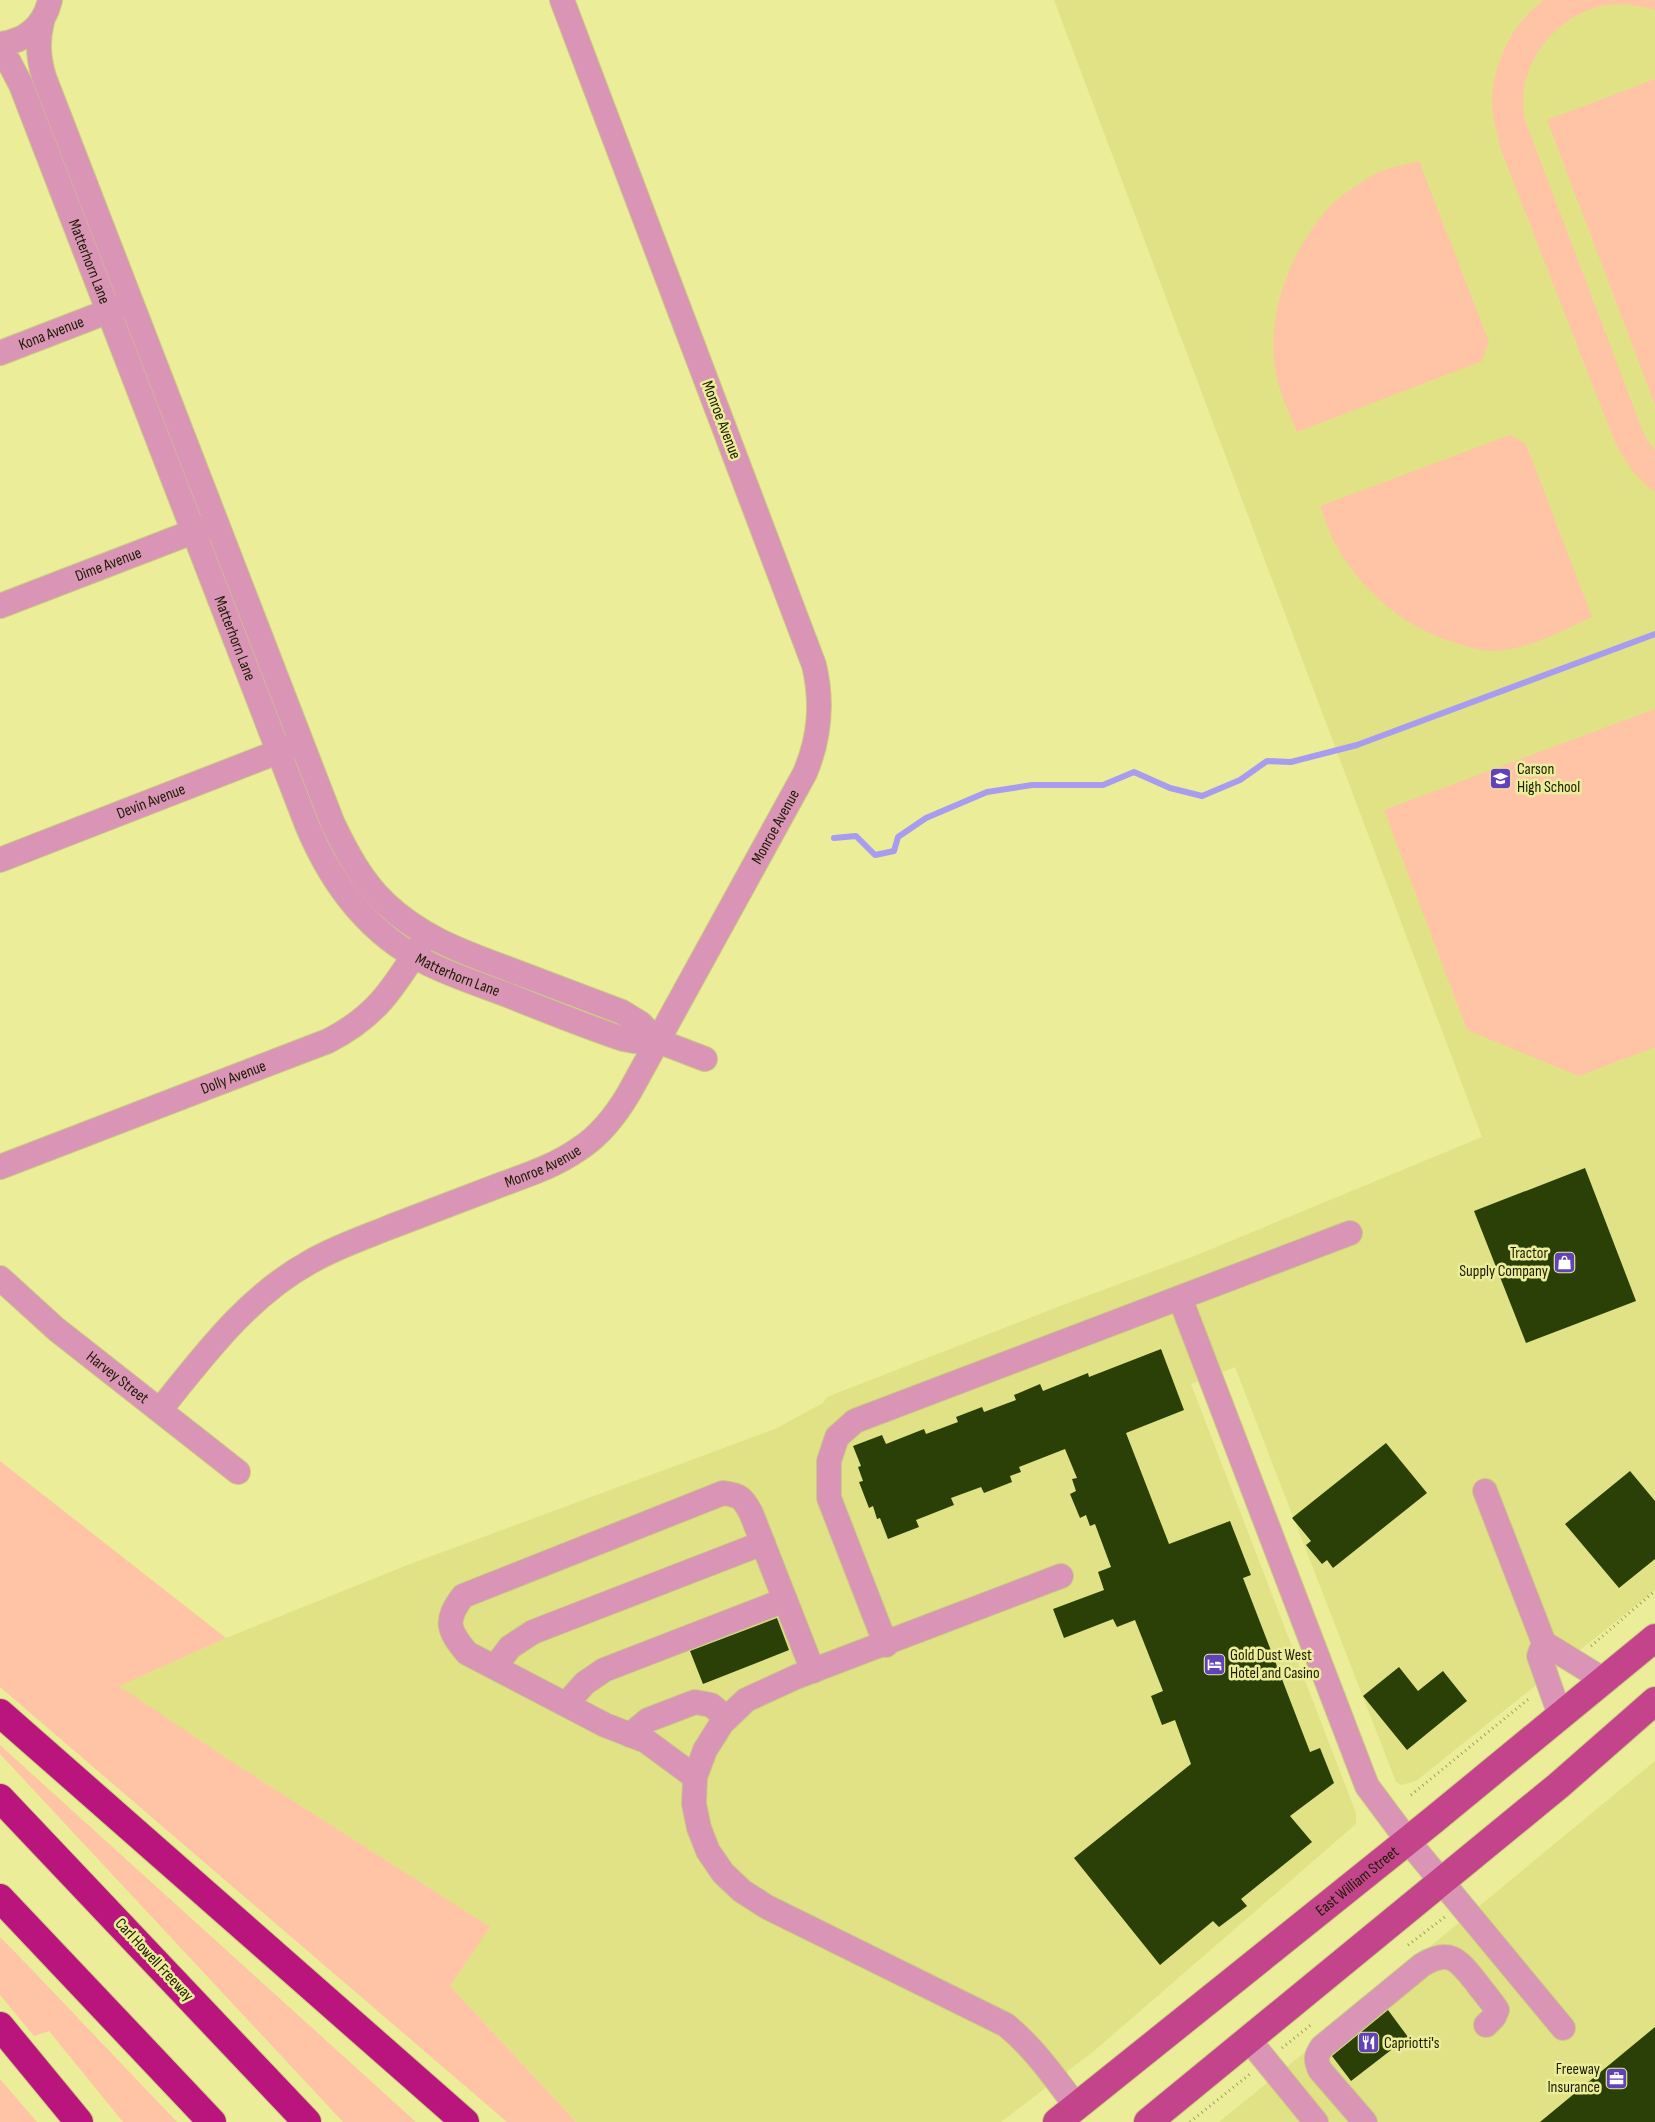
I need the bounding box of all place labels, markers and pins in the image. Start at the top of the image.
place label: Carson High School [1517,760,1580,797]
school or university icon: Carson High School [1489,766,1513,790]
place label: Tractor Supply Company [1459,1244,1548,1281]
shop icon: Tractor Supply Company [1552,1250,1576,1274]
place label: Gold Dust West Hotel and Casino [1230,1646,1320,1683]
hotel icon: Gold Dust West Hotel and Casino [1202,1652,1226,1676]
restaurant icon: Capriotti's [1356,2031,1380,2055]
place label: Capriotti's [1384,2034,1440,2053]
place label: Freeway Insurance [1547,2060,1600,2097]
office icon: Freeway Insurance [1604,2066,1628,2090]

